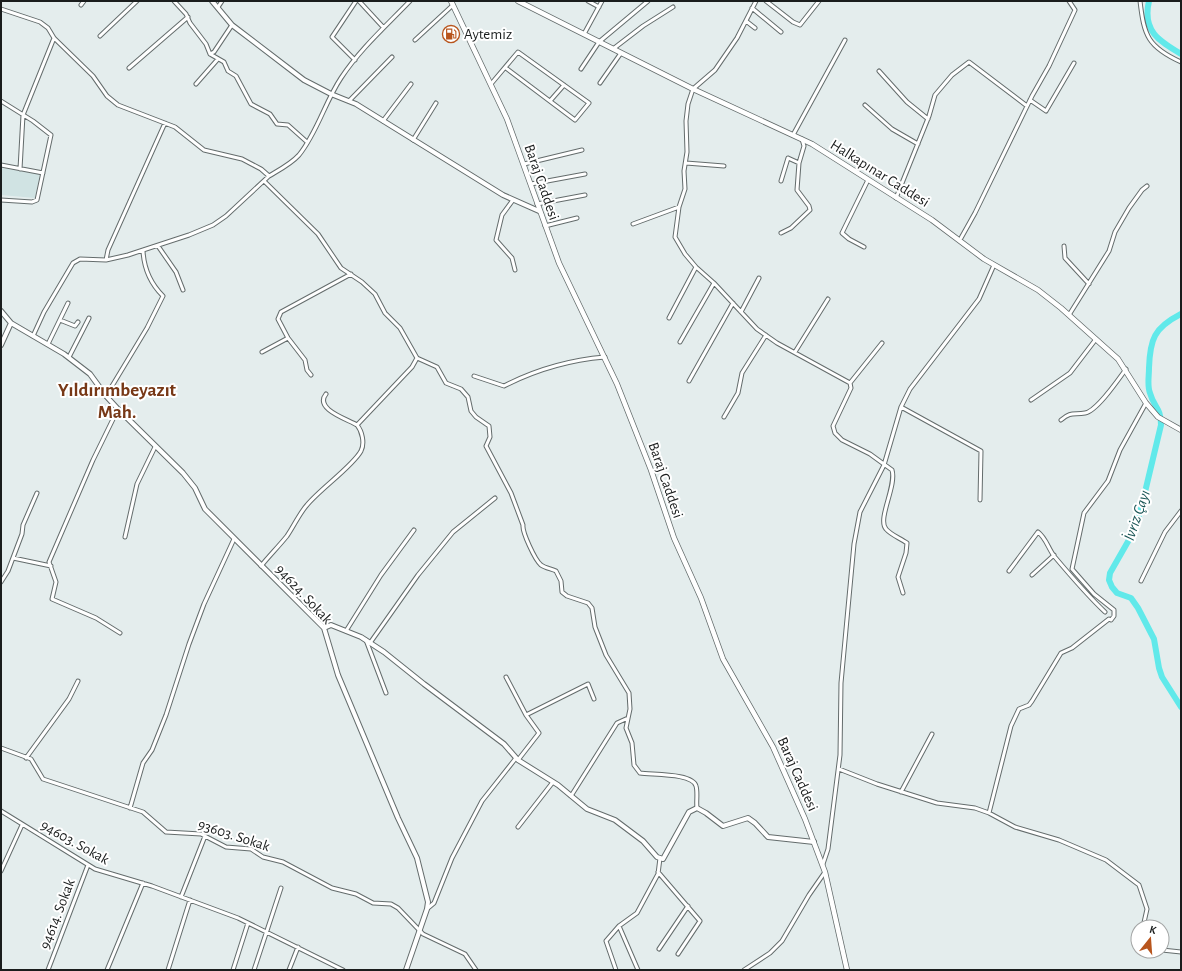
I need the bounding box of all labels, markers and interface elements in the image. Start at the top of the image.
fuel station icon: Aytemiz [441,24,461,44]
place label: Aytemiz [464,27,512,42]
street label: Halkapınar Caddesi [828,137,932,210]
street label: Baraj Caddesi [522,142,562,222]
district label: Yıldırımbeyazıt Mah. [58,381,177,422]
street label: Baraj Caddesi [646,440,686,520]
water label: İvriz Çayı [1119,487,1153,543]
street label: 94624. Sokak [272,562,335,627]
street label: Baraj Caddesi [775,735,821,813]
street label: 93603. Sokak [196,817,272,854]
street label: 94603. Sokak [38,818,112,867]
street label: 94614. Sokak [37,877,78,951]
north arrow [1130,919,1170,959]
text: K [1148,924,1158,936]

